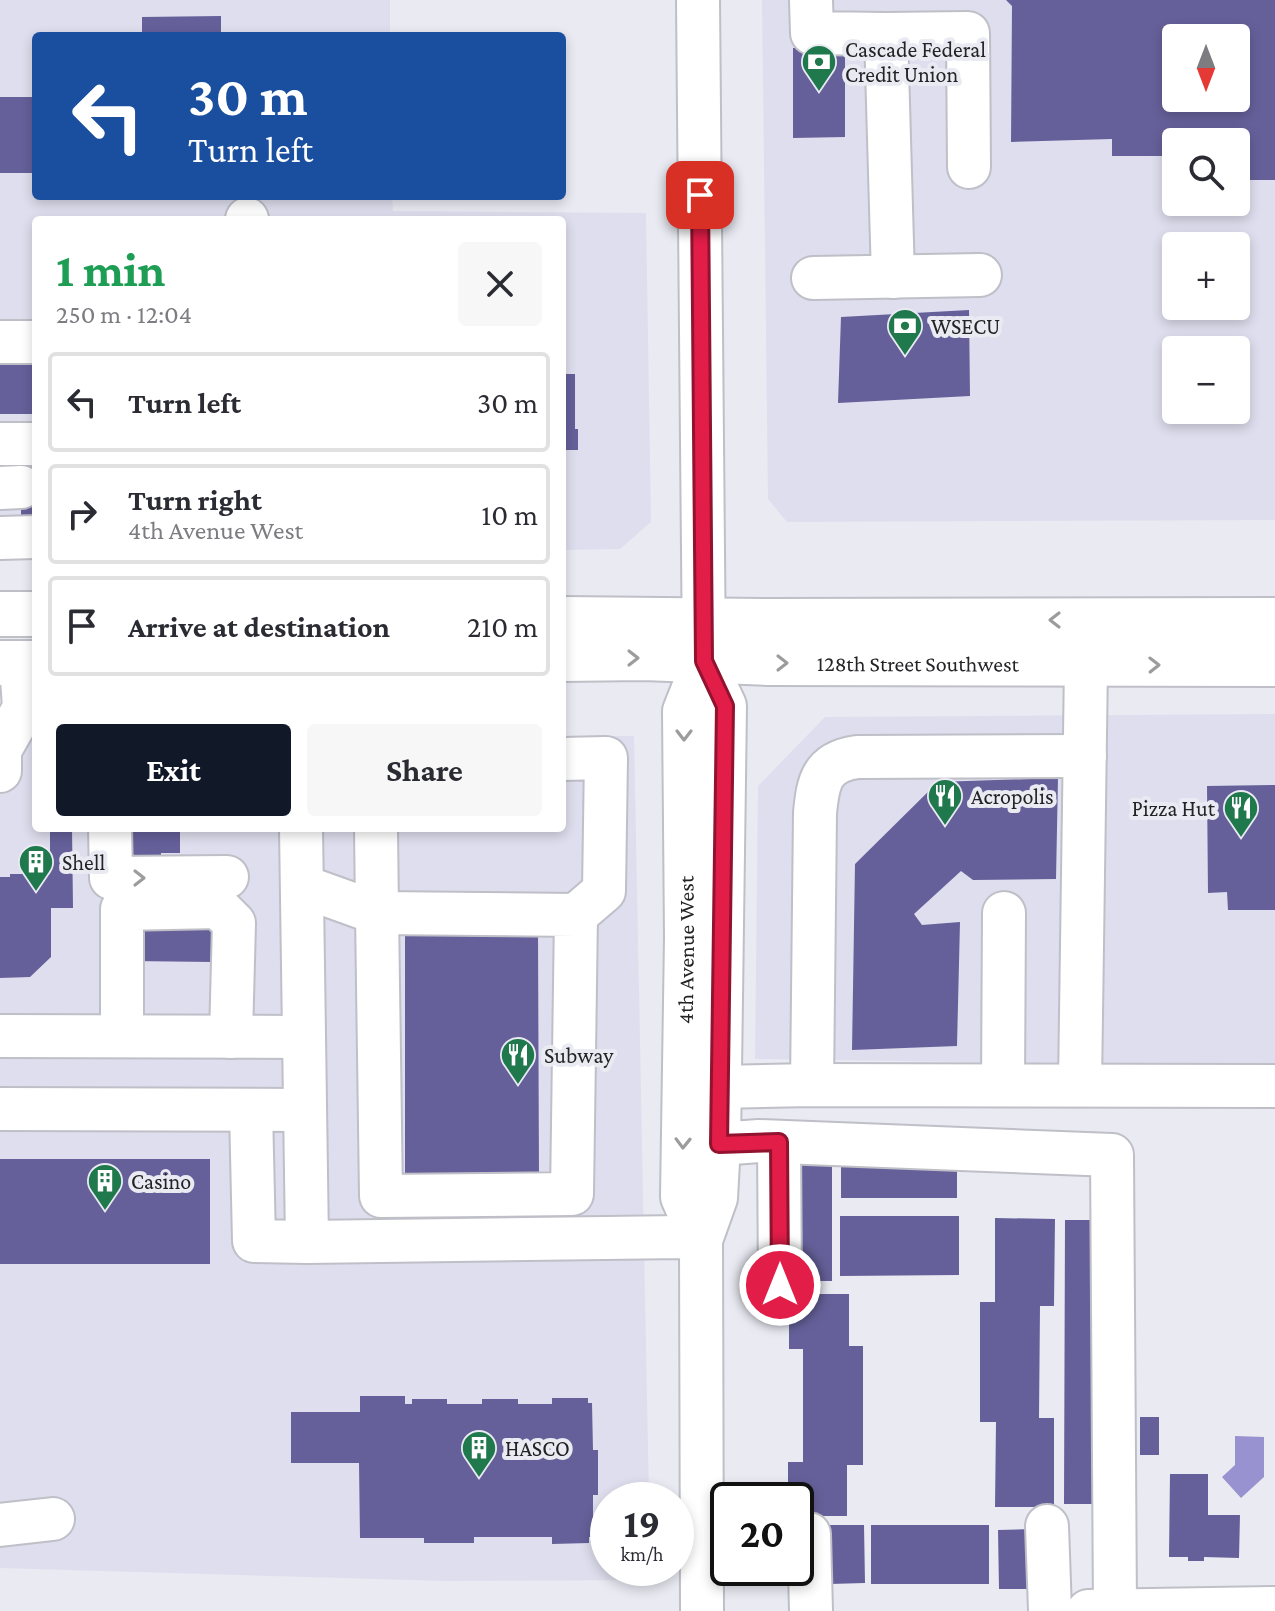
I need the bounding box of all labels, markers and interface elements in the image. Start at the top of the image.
north arrow [1162,24,1250,112]
map controls [1162,24,1250,424]
place label: Cascade Federal Credit Union [845,37,986,87]
bank icon: Cascade Federal Credit Union [800,43,838,93]
icon: left [56,64,160,168]
text: 30 m [188,65,308,127]
button: search [1162,128,1250,216]
text: Turn left [188,130,313,170]
pin [666,161,734,229]
icon: arrive [678,173,722,217]
button: + [1162,232,1250,320]
button: close [458,242,542,326]
text: 1 min [56,243,165,296]
text: 250 m · 12:04 [56,300,192,329]
bank icon: WSECU [886,307,924,357]
place label: WSECU [931,314,1000,339]
button: − [1162,336,1250,424]
icon: left [60,380,104,424]
text: Turn left [128,386,241,419]
text: 30 m [477,386,538,419]
text: Turn right [128,483,262,516]
icon: right [60,492,104,536]
text: 10 m [481,498,538,531]
text: 4th Avenue West [128,516,303,545]
icon: arrive [60,604,104,648]
text: Arrive at destination [128,610,390,643]
text: 210 m [467,610,538,643]
one-way arrow [1048,611,1061,629]
one-way arrow [627,649,640,667]
street label: 128th Street Southwest [817,651,1020,676]
one-way arrow [776,654,789,672]
one-way arrow [1148,656,1161,673]
button: Exit [56,724,291,816]
button: Share [307,724,542,816]
one-way arrow [675,729,693,742]
restaurant icon: Acropolis [926,777,964,827]
place label: Acropolis [971,784,1054,809]
restaurant icon: Pizza Hut [1222,789,1260,839]
place label: Pizza Hut [1132,796,1216,821]
building icon: Shell [17,843,55,893]
place label: Shell [62,850,106,875]
one-way arrow [133,869,146,887]
street label: 4th Avenue West [673,875,699,1024]
restaurant icon: Subway [499,1036,537,1086]
place label: Subway [544,1043,614,1068]
one-way arrow [674,1137,692,1150]
building icon: Casino [86,1162,124,1212]
place label: Casino [131,1169,191,1194]
position arrow [738,1243,822,1327]
building icon: HASCO [460,1429,498,1479]
place label: HASCO [505,1436,570,1461]
speed limit sign: 20 [710,1482,814,1586]
text: 19 [624,1501,660,1546]
text: km/h [620,1543,664,1565]

